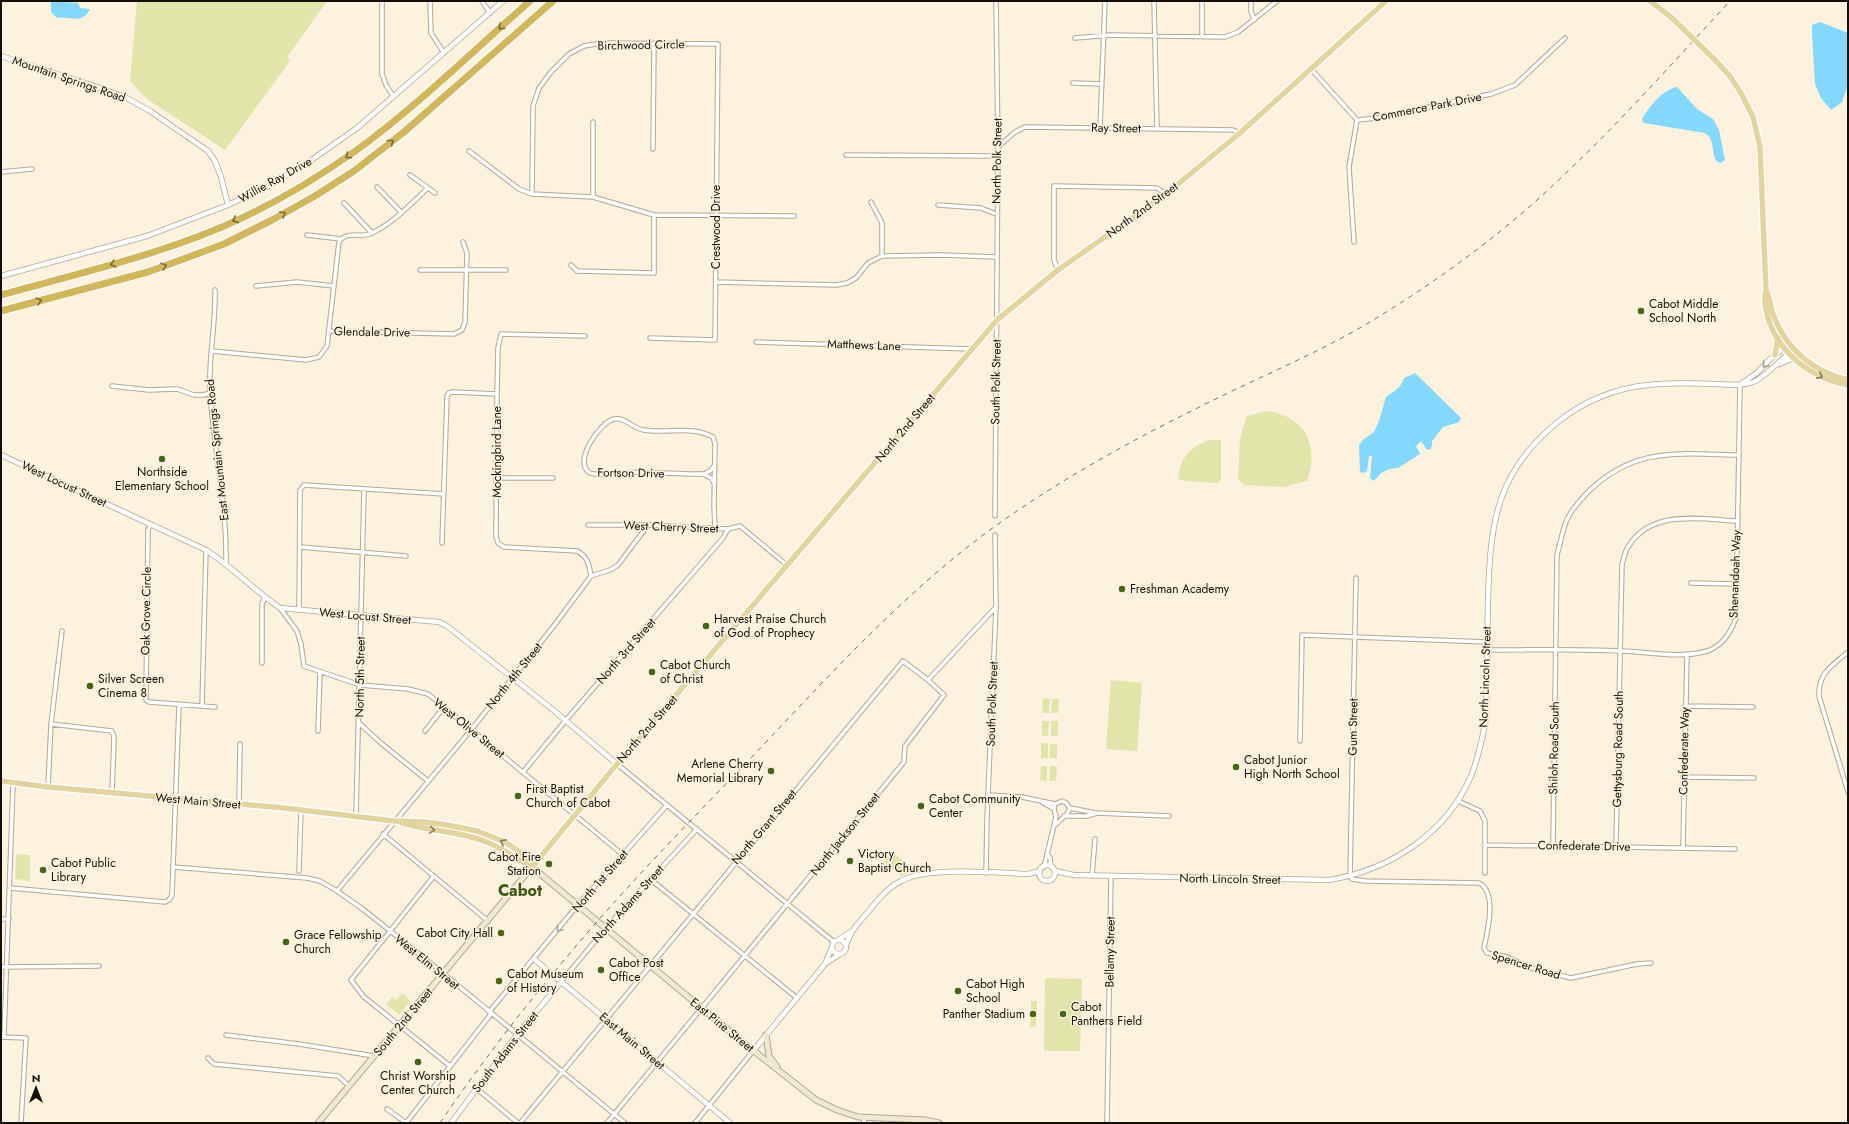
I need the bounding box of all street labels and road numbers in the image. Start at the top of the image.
street label: Birchwood Circle [597,35,685,55]
street label: Mountain Springs Road [10,51,128,107]
street label: Commerce Park Drive [1371,88,1483,126]
street label: North Polk Street [987,118,1007,204]
street label: Ray Street [1091,119,1141,137]
street label: Willie Ray Drive [235,152,315,208]
street label: North 2nd Street [1102,178,1182,242]
street label: Crestwood Drive [707,185,725,269]
street label: Glendale Drive [334,322,410,342]
street label: Matthews Lane [827,335,901,355]
street label: South Polk Street [986,339,1006,425]
street label: East Mountain Springs Road [201,378,233,522]
street label: North 2nd Street [871,390,939,466]
street label: Mockingbird Lane [488,406,506,498]
street label: West Locust Street [18,456,110,512]
street label: Fortson Drive [597,463,665,483]
street label: West Cherry Street [623,516,719,538]
street label: Shenandoah Way [1724,529,1746,618]
street label: Oak Grove Circle [136,567,156,655]
street label: West Locust Street [318,603,412,629]
street label: North 3rd Street [592,614,660,688]
street label: North Lincoln Street [1474,626,1496,728]
street label: North 5th Street [350,636,370,718]
street label: North 4th Street [481,639,547,713]
street label: South Polk Street [982,661,1002,747]
street label: Gettysburg Road South [1608,690,1628,808]
street label: North 2nd Street [612,691,682,767]
street label: West Olive Street [429,694,509,763]
street label: Gum Street [1344,698,1362,756]
street label: Shiloh Road South [1544,701,1564,795]
street label: Confederate Way [1674,706,1694,795]
street label: North Grant Street [727,785,801,869]
street label: West Main Street [155,788,242,814]
street label: North Jackson Street [806,788,884,879]
street label: Confederate Drive [1537,836,1631,856]
street label: North 1st Street [568,846,632,916]
street label: North Adams Street [588,861,668,947]
street label: North Lincoln Street [1179,869,1281,889]
street label: Bellamy Street [1100,916,1120,988]
street label: West Elm Street [390,930,464,994]
street label: Spencer Road [1489,946,1563,984]
street label: South 2nd Street [369,984,437,1060]
street label: East Pine Street [686,993,758,1057]
street label: South Adams Street [467,1007,543,1097]
street label: East Main Street [595,1008,669,1074]

